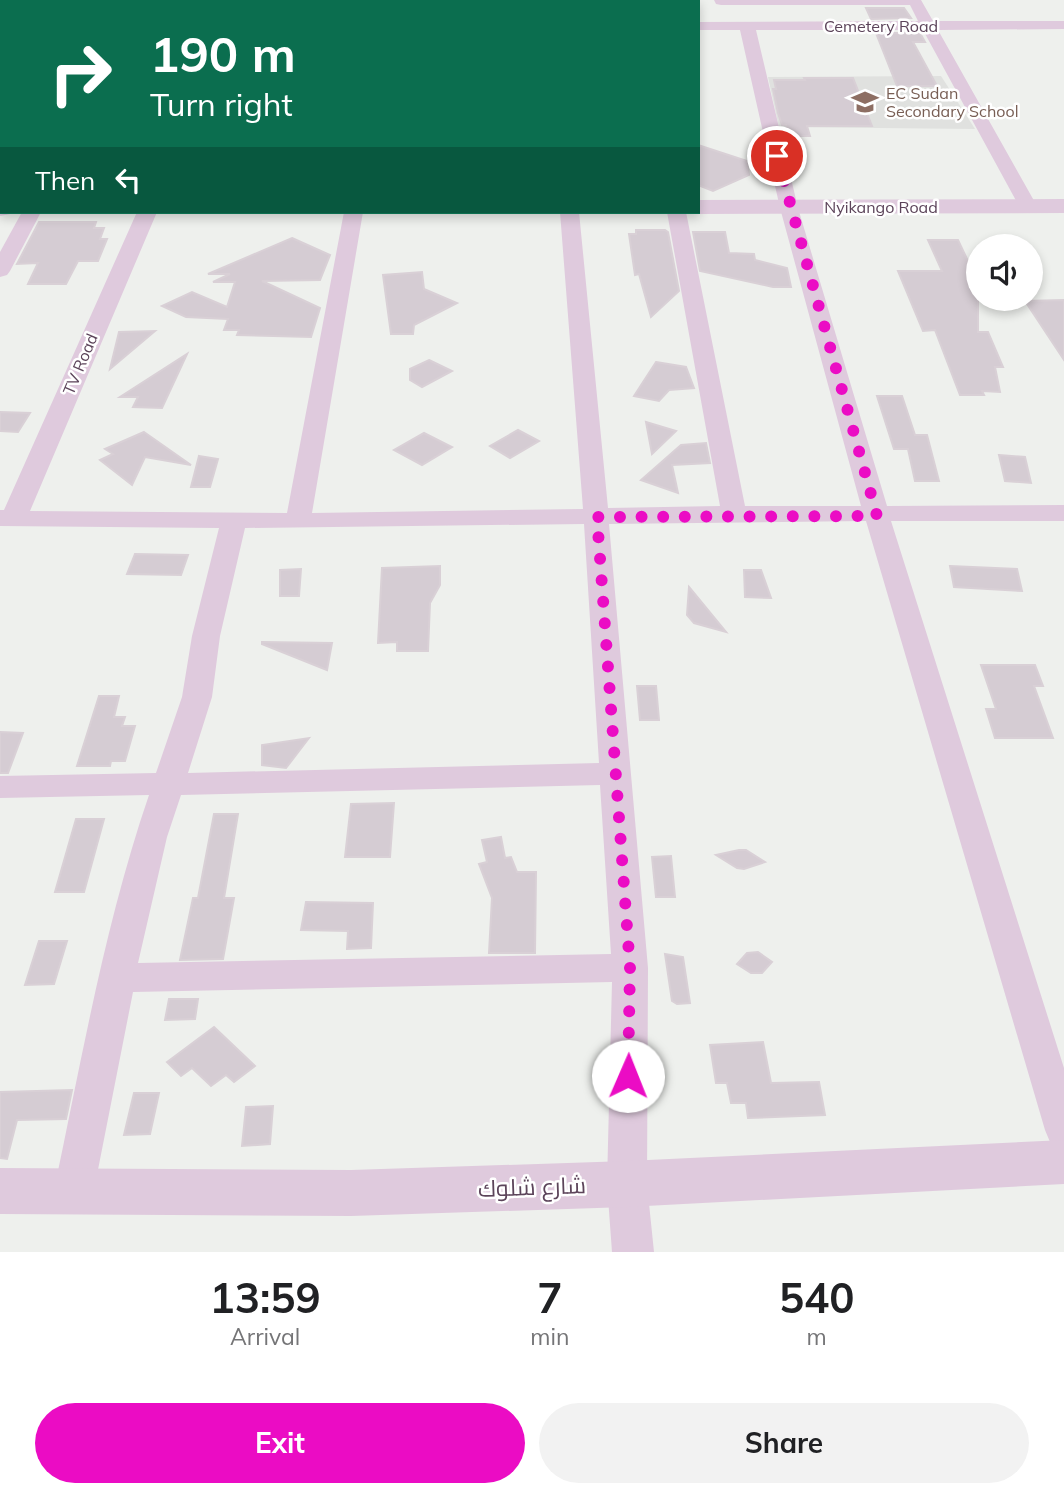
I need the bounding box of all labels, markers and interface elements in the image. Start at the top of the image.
street label: Cemetery Road [824,16,938,36]
text: 190 m [150,23,296,84]
icon: right [35,28,126,119]
place label: EC Sudan Secondary School [886,83,1018,121]
text: Turn right [150,84,293,124]
school or university icon: EC Sudan Secondary School [850,87,880,117]
pin [747,126,807,186]
icon: arrive [758,137,796,175]
icon: left [109,161,147,199]
text: Then [35,164,95,197]
street label: Nyikango Road [824,197,938,217]
map controls [966,234,1043,311]
button: sound [966,234,1043,311]
street label: TV Road [58,330,102,398]
position arrow [591,1039,665,1113]
street label: شارع شلوك [478,1170,587,1205]
text: 13:59 [210,1271,321,1324]
text: 7 [537,1271,562,1324]
text: 540 [779,1271,854,1324]
text: Arrival [230,1322,300,1351]
text: min [530,1322,569,1351]
text: m [807,1322,827,1351]
button: Exit [35,1403,525,1483]
button: Share [539,1403,1029,1483]

